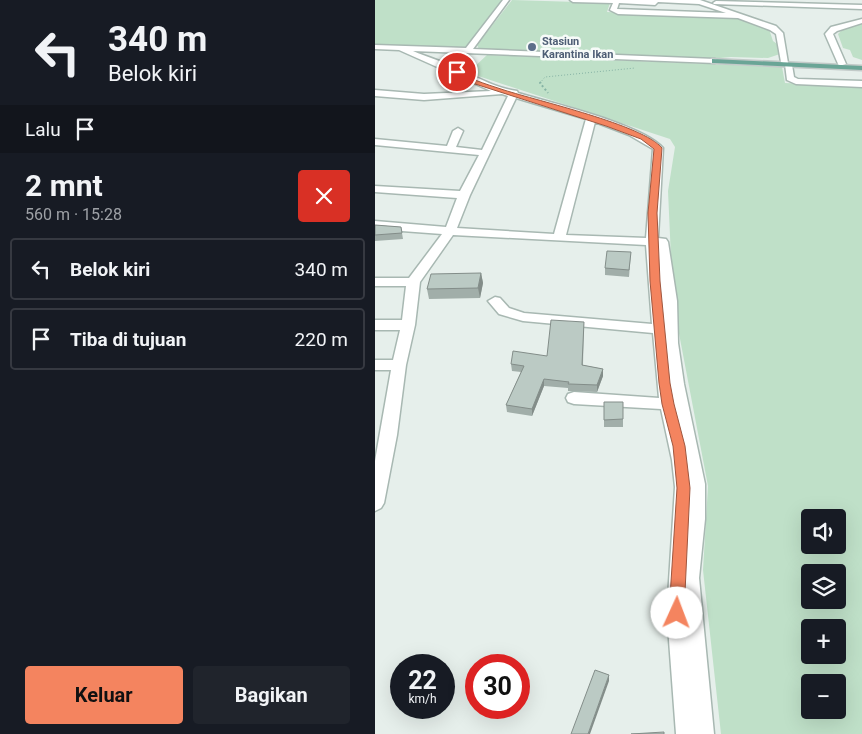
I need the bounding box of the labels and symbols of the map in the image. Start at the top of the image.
place label: Stasiun Karantina Ikan [542,35,613,61]
marker: Stasiun Karantina Ikan [526,41,538,53]
pin [436,51,478,93]
position arrow [650,586,702,638]
speed limit sign: 30 [465,654,530,719]

